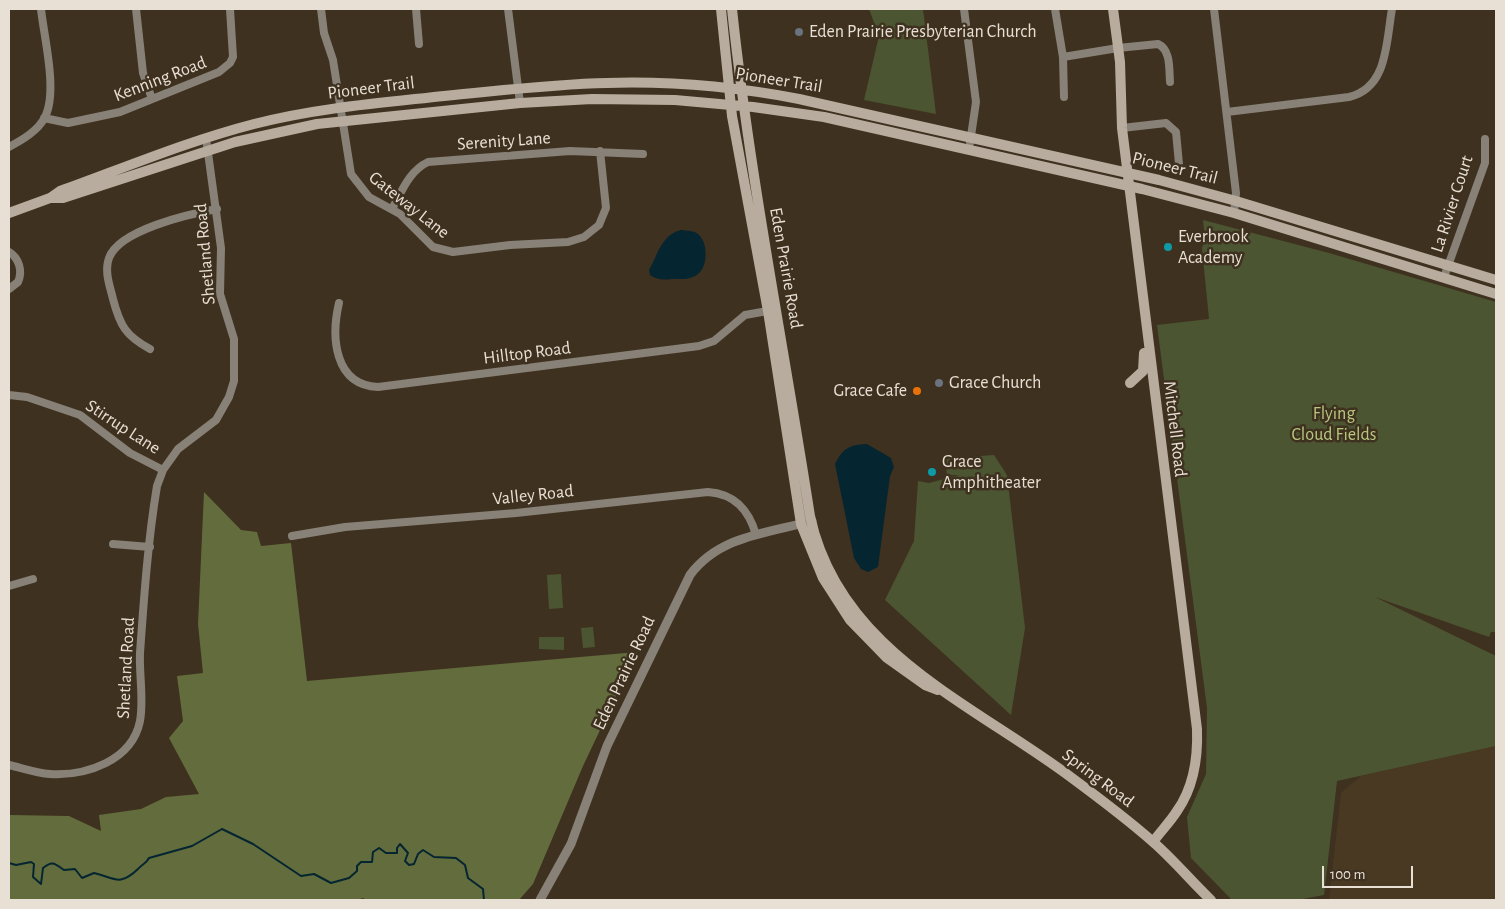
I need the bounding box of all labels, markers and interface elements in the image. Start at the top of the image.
place label: Eden Prairie Presbyterian Church [809,21,1037,43]
marker: Eden Prairie Presbyterian Church [793,26,805,38]
street label: Kenning Road [111,51,209,107]
street label: Pioneer Trail [734,62,824,98]
street label: Pioneer Trail [326,72,416,104]
street label: Serenity Lane [456,127,552,155]
street label: Pioneer Trail [1130,147,1220,189]
street label: La Rivier Court [1426,153,1478,255]
street label: Gateway Lane [364,167,454,243]
street label: Shetland Road [190,202,220,306]
street label: Eden Prairie Road [765,206,807,330]
place label: Everbrook Academy [1178,226,1248,268]
marker: Everbrook Academy [1162,241,1174,253]
street label: Hilltop Road [482,337,572,369]
place label: Grace Church [949,372,1041,394]
marker: Grace Church [933,377,945,389]
place label: Grace Cafe [834,380,907,402]
street label: Mitchell Road [1158,380,1192,478]
marker: Grace Cafe [911,385,923,397]
street label: Stirrup Lane [82,395,164,459]
park label: Flying Cloud Fields [1292,403,1376,446]
place label: Grace Amphitheater [942,451,1041,494]
marker: Grace Amphitheater [926,466,938,478]
street label: Valley Road [492,480,574,510]
street label: Eden Prairie Road [588,613,660,733]
street label: Shetland Road [113,617,139,719]
street label: Spring Road [1058,744,1138,812]
scale bar [1325,856,1416,888]
text: 100 m [1330,867,1365,882]

